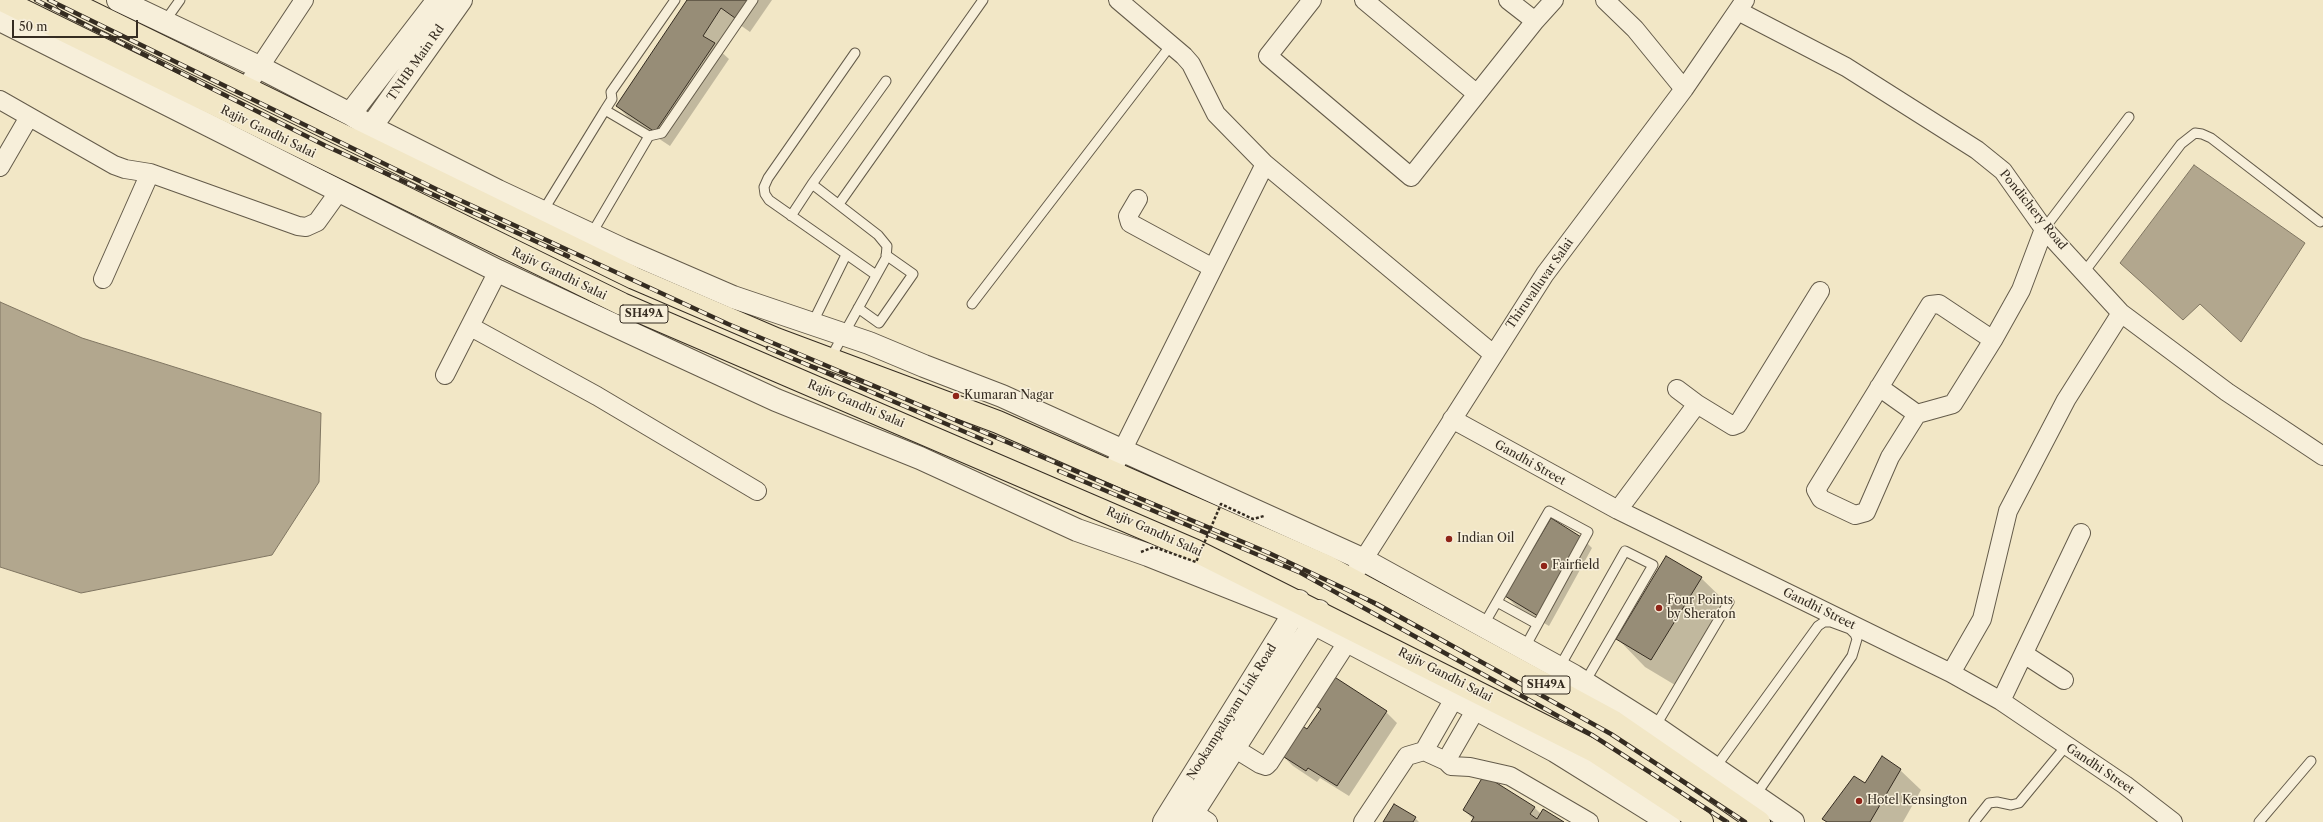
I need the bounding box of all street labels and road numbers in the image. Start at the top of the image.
street label: TNHB Main Rd [384,22,448,104]
street label: Rajiv Gandhi Salai [218,103,318,161]
street label: Pondichery Road [1996,167,2070,253]
street label: Thiruvalluvar Salai [1503,236,1577,332]
street label: Rajiv Gandhi Salai [509,245,609,303]
road number: SH49A [620,305,668,323]
street label: Rajiv Gandhi Salai [805,377,907,431]
street label: Gandhi Street [1492,438,1568,488]
street label: Rajiv Gandhi Salai [1104,504,1204,560]
street label: Gandhi Street [1780,585,1858,633]
street label: Nookampalayam Link Road [1184,641,1280,783]
street label: Rajiv Gandhi Salai [1395,645,1495,705]
road number: SH49A [1522,676,1570,694]
street label: Gandhi Street [2063,741,2137,797]

